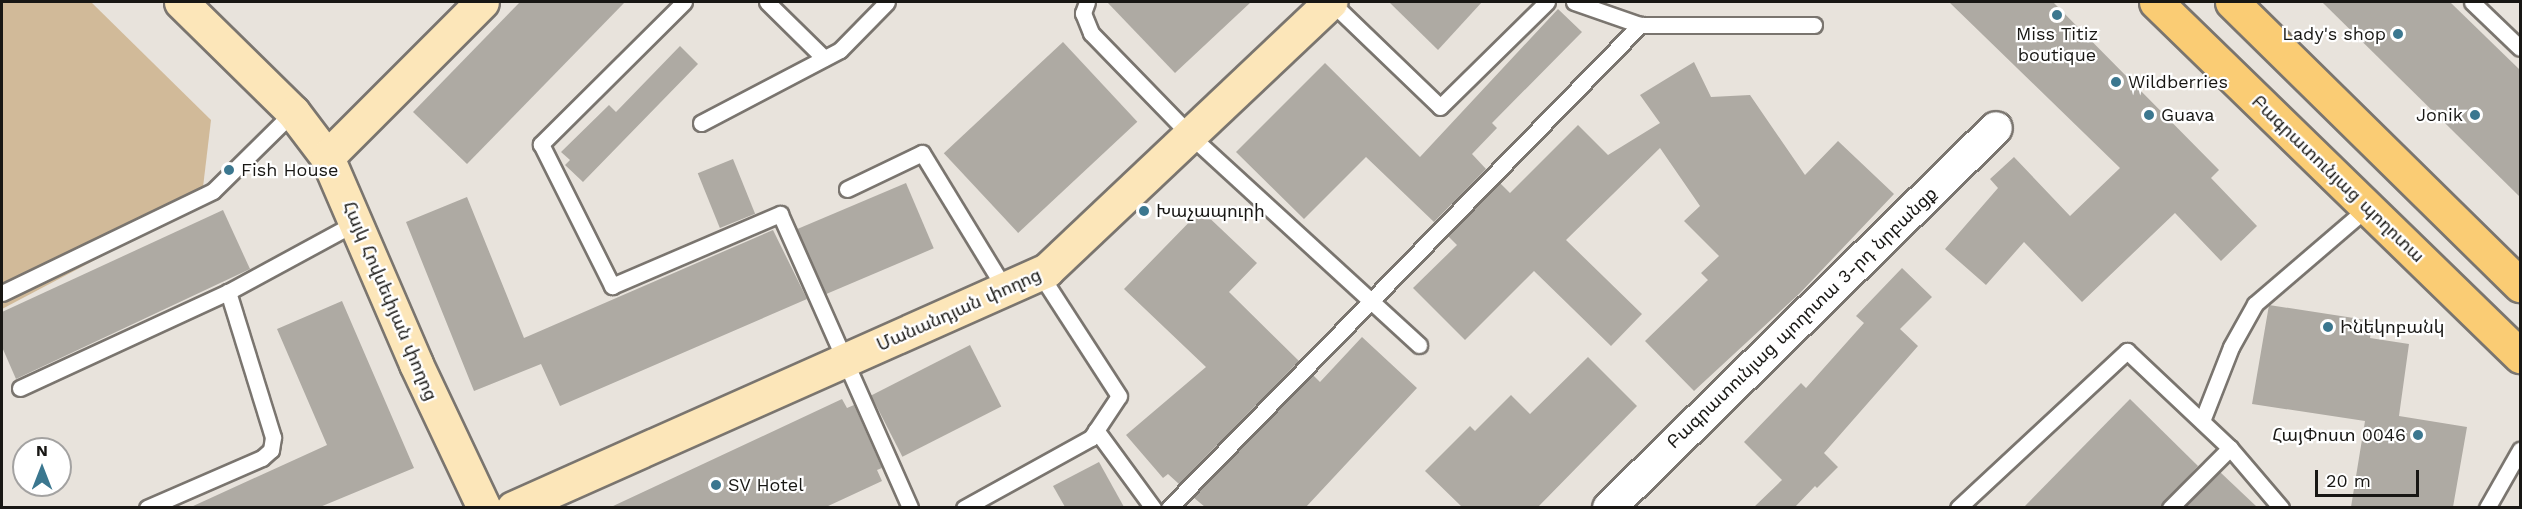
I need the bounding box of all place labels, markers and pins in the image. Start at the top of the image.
marker: Miss Titiz boutique [2050,8,2064,22]
place label: Lady's shop [2282,23,2386,45]
place label: Miss Titiz boutique [2016,24,2098,66]
marker: Lady's shop [2391,27,2405,41]
place label: Wildberries [2128,71,2228,93]
marker: Wildberries [2109,75,2123,89]
place label: Guava [2161,104,2214,126]
place label: Jonik [2416,104,2463,126]
marker: Guava [2142,108,2156,122]
marker: Jonik [2468,108,2482,122]
place label: Fish House [241,159,338,181]
marker: Fish House [222,163,236,177]
place label: Խաչապուրի [1156,200,1265,222]
marker: Խաչապուրի [1137,204,1151,218]
place label: Ինեկոբանկ [2340,316,2444,338]
marker: Ինեկոբանկ [2321,320,2335,334]
place label: ՀայՓոստ 0046 [2272,424,2406,446]
marker: ՀայՓոստ 0046 [2411,428,2425,442]
place label: SV Hotel [728,474,804,496]
marker: SV Hotel [709,478,723,492]

